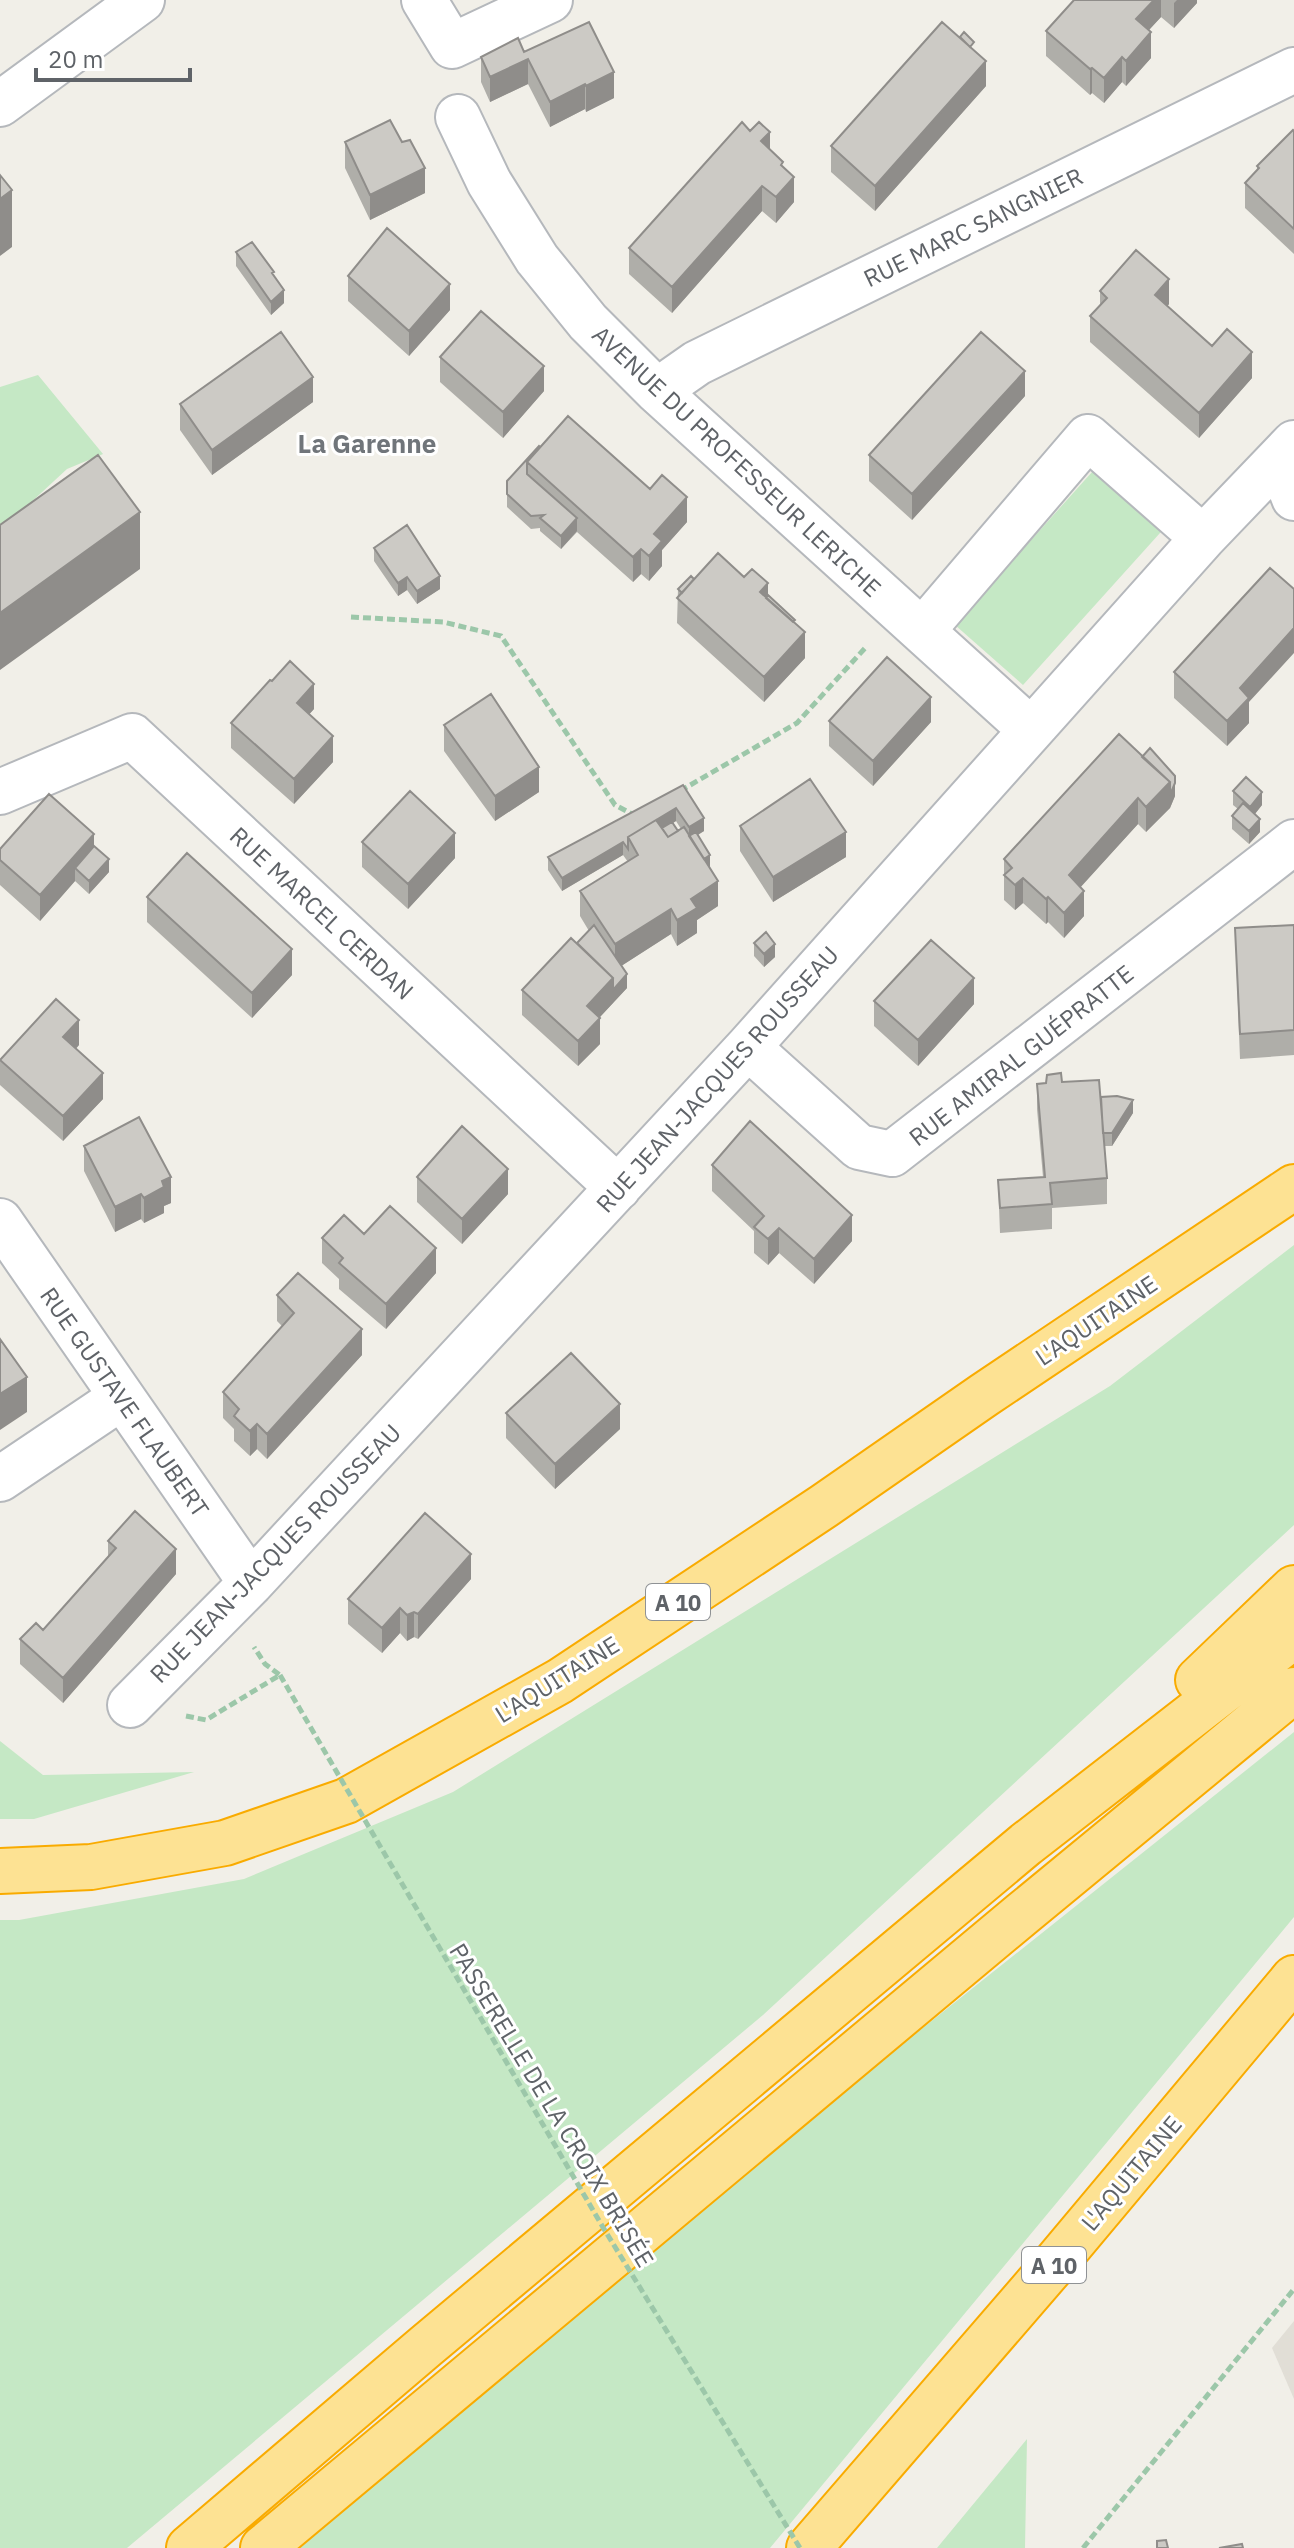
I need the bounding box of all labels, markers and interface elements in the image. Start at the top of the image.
scale bar [36,32,190,82]
text: 20 m [48,43,103,75]
street label: RUE MARC SANGNIER [858,160,1088,294]
street label: AVENUE DU PROFESSEUR LERICHE [586,318,888,604]
district label: La Garenne [298,426,436,460]
street label: RUE MARCEL CERDAN [223,819,421,1007]
street label: RUE JEAN-JACQUES ROUSSEAU [589,939,845,1219]
street label: RUE AMIRAL GUÉPRATTE [902,957,1140,1153]
street label: L'AQUITAINE [1029,1267,1163,1373]
street label: RUE GUSTAVE FLAUBERT [33,1281,217,1524]
street label: RUE JEAN-JACQUES ROUSSEAU [142,1417,408,1689]
road number: A 10 [646,1584,710,1620]
street label: L'AQUITAINE [489,1628,625,1730]
street label: PASSERELLE DE LA CROIX BRISÉE [442,1937,662,2273]
street label: L'AQUITAINE [1073,2109,1189,2237]
road number: A 10 [1022,2247,1086,2283]

